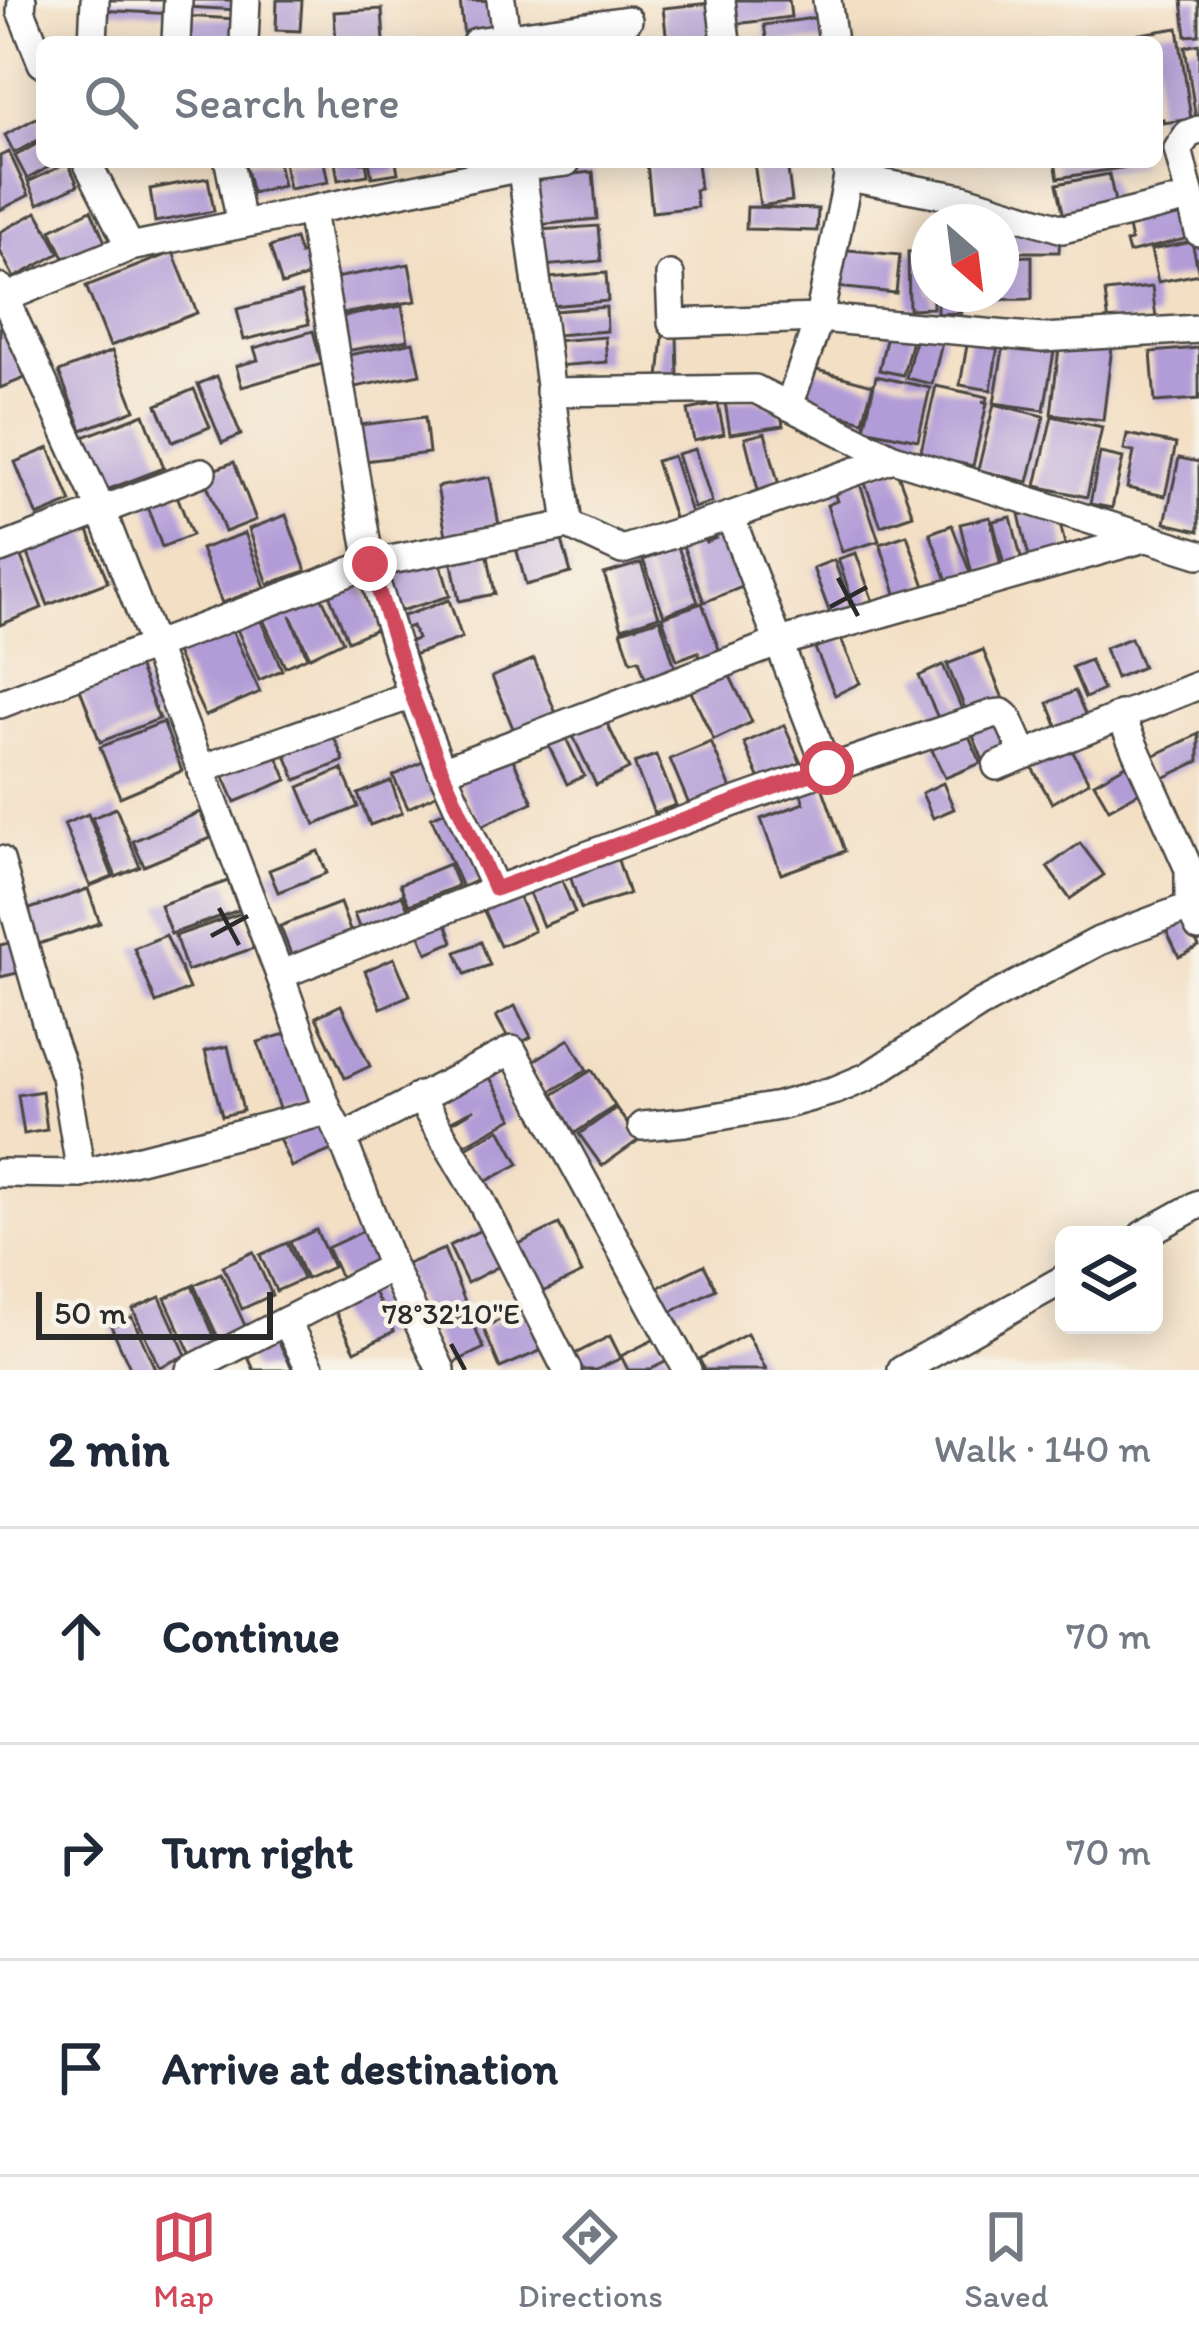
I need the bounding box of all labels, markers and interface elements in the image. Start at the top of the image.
search box [36,36,1163,168]
icon: search [78,69,144,135]
text: Search here [174,75,400,129]
north arrow [911,204,1019,312]
route end [343,537,397,591]
route start [800,741,854,795]
map controls [1055,1226,1163,1334]
button: layers [1055,1226,1163,1334]
scale bar [36,1286,273,1339]
text: 50 m [54,1293,127,1332]
text: 78°32'10"E [382,1295,520,1332]
text: 2 min [48,1418,169,1479]
text: Walk · 140 m [934,1425,1151,1472]
icon: ahead [48,1603,114,1669]
text: Continue [162,1609,340,1663]
text: 70 m [1066,1612,1151,1659]
icon: right [48,1819,114,1885]
text: Turn right [162,1825,353,1879]
text: 70 m [1066,1828,1151,1875]
icon: arrive [48,2035,114,2101]
text: Arrive at destination [162,2041,558,2095]
tab: Map [151,2204,217,2315]
tab: Directions [518,2204,663,2315]
tab: Saved [964,2204,1048,2315]

